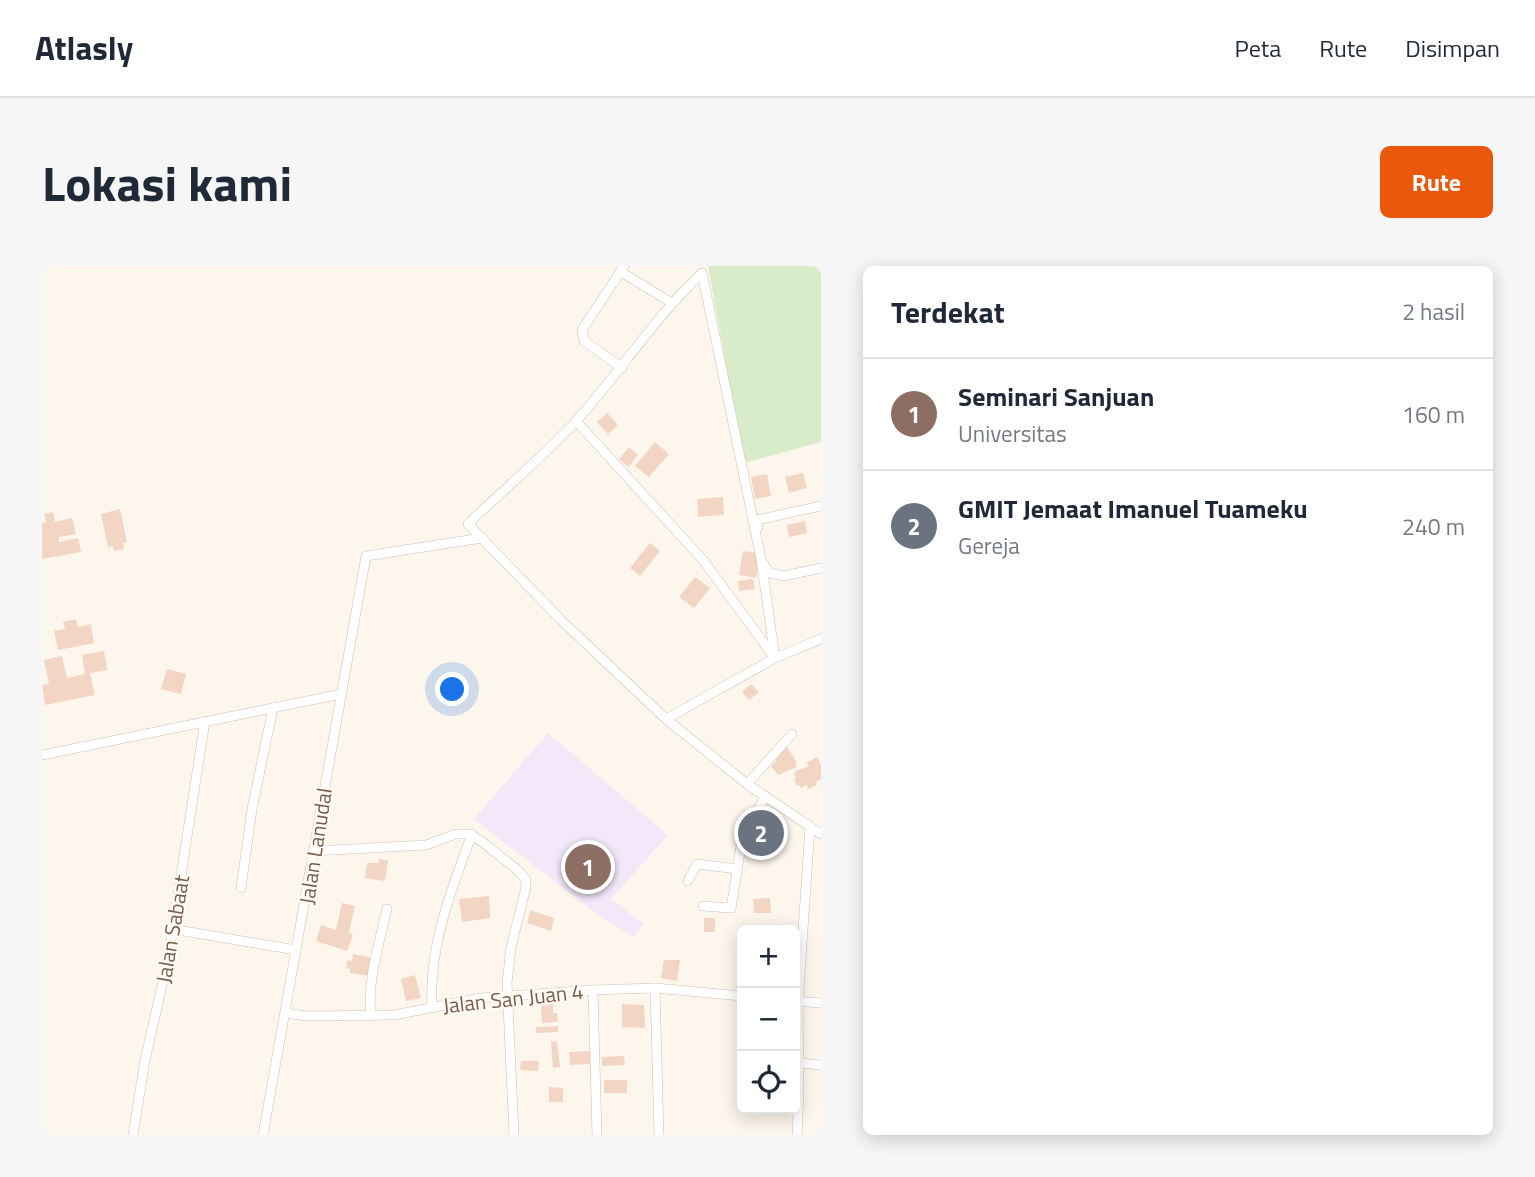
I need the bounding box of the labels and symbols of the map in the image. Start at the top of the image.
your location [435,672,469,706]
street label: Jalan Lanudal [290,786,340,906]
pin: 2 [738,807,784,859]
pin: 1 [565,841,611,893]
street label: Jalan Sabaat [147,872,197,986]
street label: Jalan San Juan 4 [441,975,585,1021]

